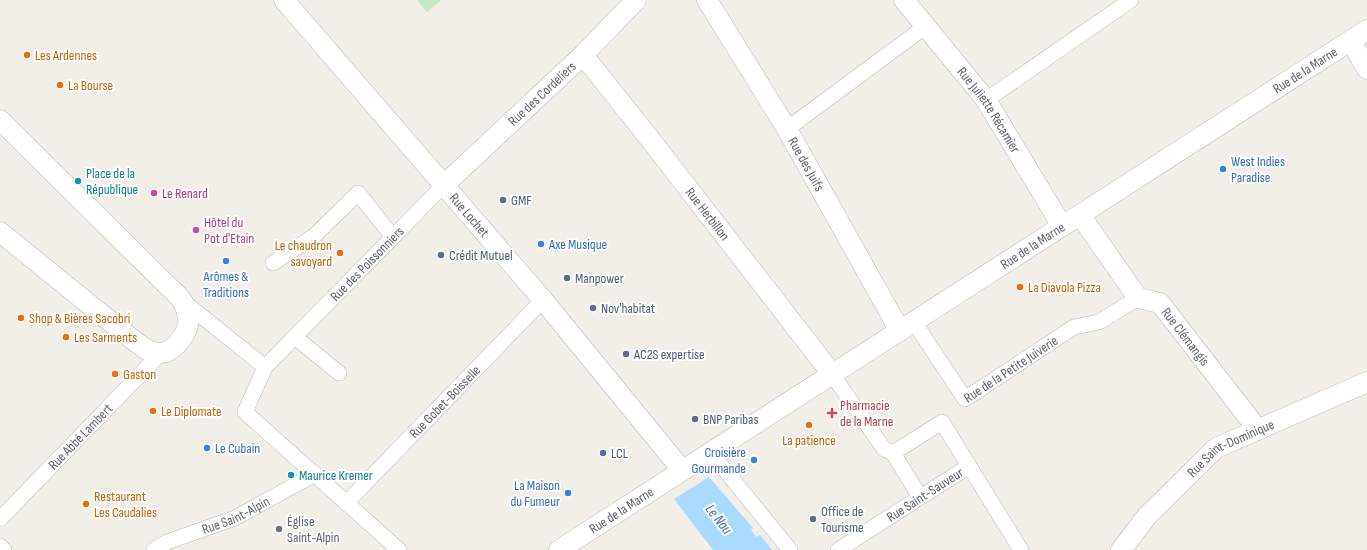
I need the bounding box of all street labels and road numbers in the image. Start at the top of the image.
street label: Rue de la Marne [1270,43,1341,97]
street label: Rue des Cordeliers [505,58,580,130]
street label: Rue Juliette Récamier [953,64,1024,156]
street label: Rue des Juifs [784,134,828,194]
street label: Rue Herbillon [682,184,733,244]
street label: Rue Lochet [446,190,493,241]
street label: Rue de la Marne [997,219,1068,273]
street label: Rue des Poissonniers [327,223,408,305]
street label: Rue Clémangis [1158,304,1213,369]
street label: Rue de la Petite Juiverie [961,332,1061,406]
street label: Rue Gobet-Boisselle [406,362,484,442]
street label: Rue Abbé Lambert [45,400,116,473]
street label: Rue Saint-Dominique [1184,416,1277,481]
street label: Rue Saint-Sauveur [883,464,966,526]
street label: Rue de la Marne [586,483,657,537]
street label: Rue Saint-Alpin [200,493,273,538]

